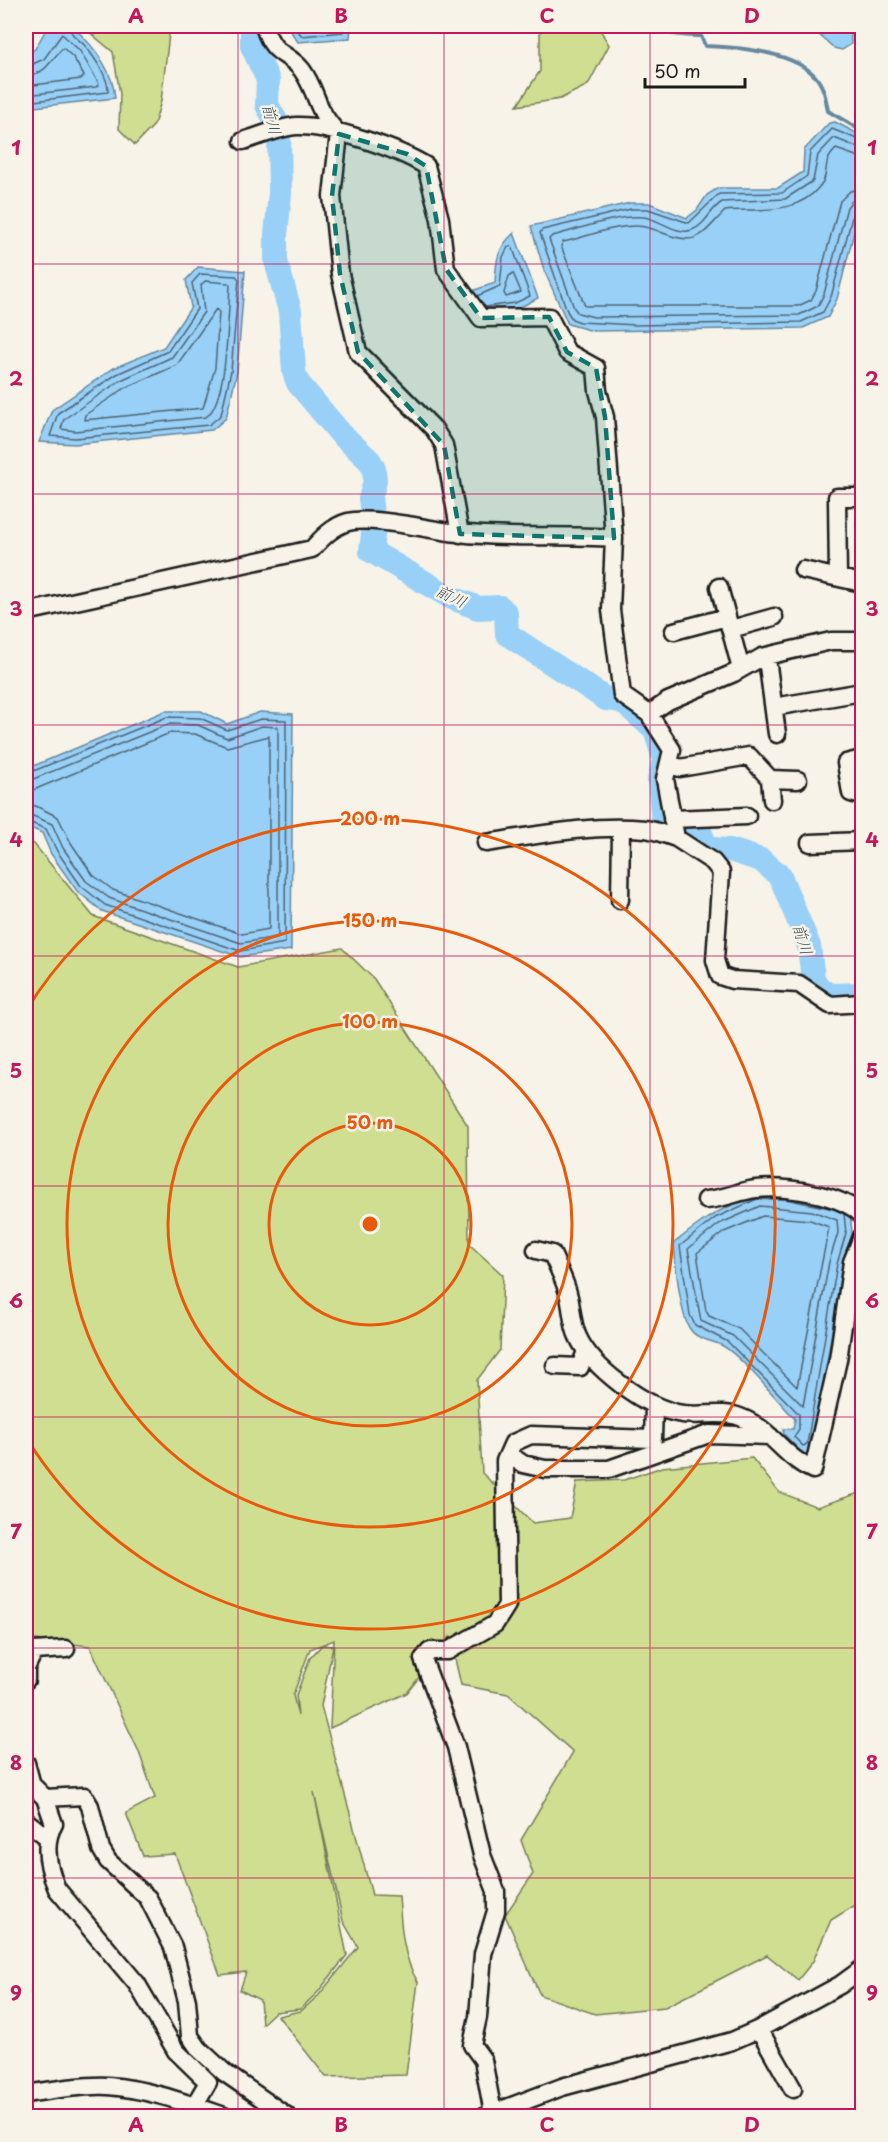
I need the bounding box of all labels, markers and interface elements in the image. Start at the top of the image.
text: A [128,0,144,30]
text: B [334,0,348,30]
text: C [539,0,555,30]
text: D [744,0,760,30]
scale bar [645,51,746,89]
text: 50 m [654,57,701,84]
water label: 前川 [257,101,289,137]
text: 1 [11,132,21,162]
text: 1 [867,132,877,162]
text: 2 [9,363,23,393]
text: 2 [865,363,879,393]
water label: 前川 [432,577,472,613]
text: 3 [9,593,23,623]
text: 3 [865,593,879,623]
text: 200 m [340,804,400,831]
text: 4 [9,824,23,854]
text: 4 [865,824,879,854]
text: 150 m [343,906,397,933]
water label: 前川 [788,920,820,958]
text: 100 m [342,1007,398,1034]
text: 5 [10,1055,22,1085]
text: 5 [866,1055,878,1085]
text: 50 m [347,1108,393,1135]
centre of rings [360,1214,380,1234]
text: 6 [9,1285,23,1315]
text: 6 [865,1285,879,1315]
text: 7 [10,1516,22,1546]
text: 7 [866,1516,878,1546]
text: 8 [10,1747,22,1777]
text: 8 [866,1747,878,1777]
text: 9 [10,1977,22,2007]
text: 9 [866,1977,878,2007]
text: A [128,2109,144,2139]
text: B [334,2109,348,2139]
text: C [539,2109,555,2139]
text: D [744,2109,760,2139]

